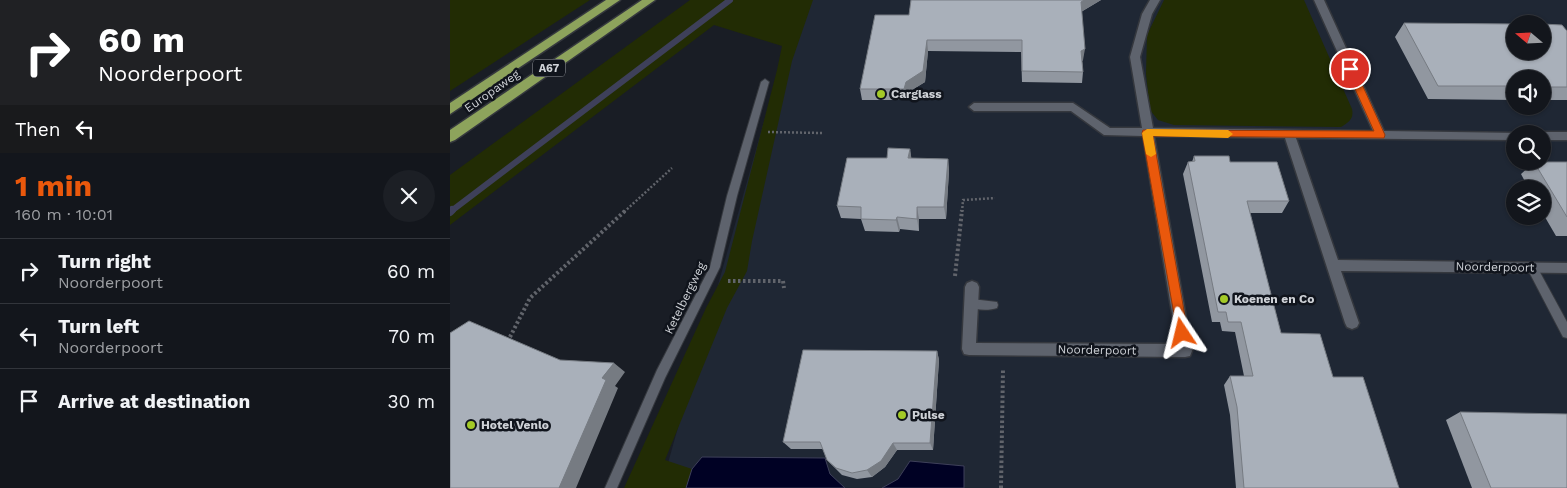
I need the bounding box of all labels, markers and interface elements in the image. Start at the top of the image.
north arrow [1506,15,1551,60]
map controls [1506,15,1551,225]
text: 60 m [98,19,185,61]
icon: right [15,20,80,85]
pin [1329,48,1371,90]
icon: arrive [1336,55,1364,83]
road number: A67 [533,59,565,76]
text: Noorderpoort [98,61,242,86]
street label: Europaweg [462,67,523,115]
button: sound [1506,70,1551,115]
place label: Carglass [891,87,942,101]
marker: Carglass [875,88,887,100]
icon: left [71,115,99,143]
text: Then [15,118,61,141]
button: search [1506,125,1551,170]
text: 1 min [15,168,92,203]
button: close [383,170,435,222]
button: layers [1506,180,1551,225]
text: 160 m · 10:01 [15,205,113,224]
text: Turn right [58,250,151,273]
icon: right [15,257,43,285]
street label: Ketelbergweg [662,259,709,336]
street label: Noorderpoort [1456,259,1534,275]
text: 60 m [387,260,435,283]
text: Noorderpoort [58,273,163,292]
place label: Koenen en Co [1234,292,1314,306]
marker: Koenen en Co [1218,293,1230,305]
position arrow [1155,306,1207,358]
text: Turn left [58,315,139,338]
icon: left [15,322,43,350]
text: 70 m [388,325,435,348]
text: Noorderpoort [58,338,163,357]
street label: Noorderpoort [1058,342,1136,358]
icon: arrive [15,387,43,415]
text: Arrive at destination [58,390,250,413]
text: 30 m [388,390,435,413]
place label: Pulse [912,408,945,422]
marker: Pulse [896,409,908,421]
place label: Hotel Venlo [481,418,549,432]
marker: Hotel Venlo [465,419,477,431]

